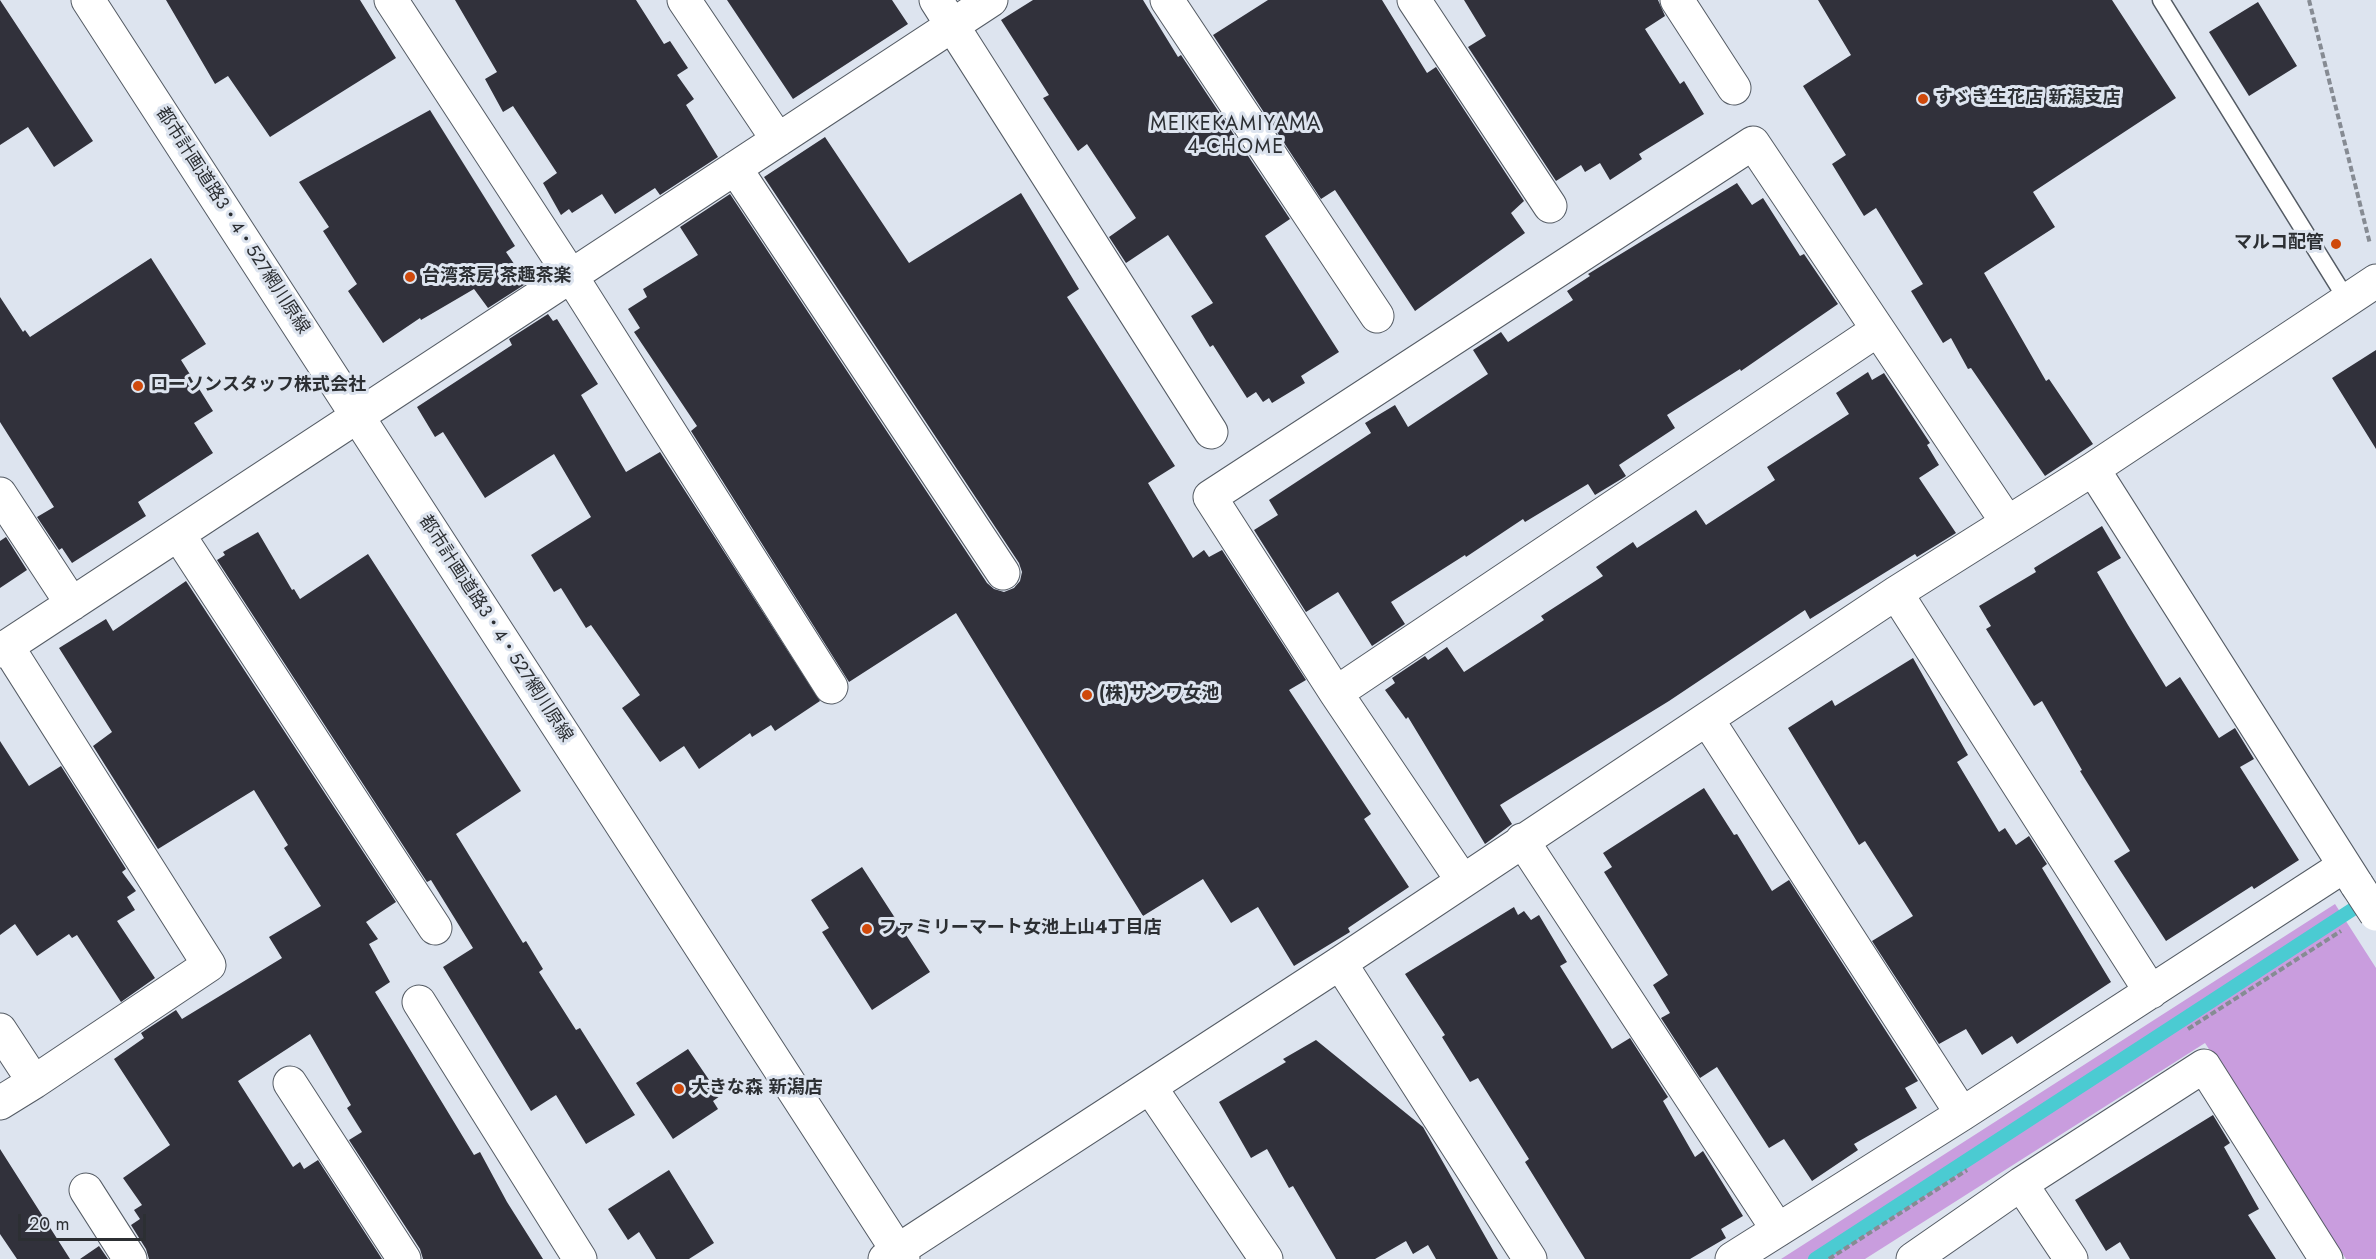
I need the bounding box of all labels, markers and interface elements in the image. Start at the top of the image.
place label: すゞき生花店 新潟支店 [1935,88,2120,110]
marker: すゞき生花店 新潟支店 [1916,92,1930,106]
street label: 都市計画道路3・4・527網川原線 [150,104,314,338]
district label: MEIKEKAMIYAMA 4-CHOME [1150,113,1322,160]
place label: マルコ配管 [2234,233,2324,255]
marker: マルコ配管 [2329,237,2343,251]
place label: 台湾茶房 茶趣茶楽 [422,266,571,288]
marker: 台湾茶房 茶趣茶楽 [403,270,417,284]
place label: ローソンスタッフ株式会社 [150,375,366,397]
marker: ローソンスタッフ株式会社 [131,379,145,393]
street label: 都市計画道路3・4・527網川原線 [413,512,577,746]
place label: (株)サンワ女池 [1099,684,1219,706]
marker: (株)サンワ女池 [1080,688,1094,702]
place label: ファミリーマート女池上山4丁目店 [879,918,1162,940]
marker: ファミリーマート女池上山4丁目店 [860,922,874,936]
place label: 大きな森 新潟店 [691,1078,822,1100]
marker: 大きな森 新潟店 [672,1082,686,1096]
scale bar [21,1202,148,1240]
text: 20 m [29,1211,69,1237]

